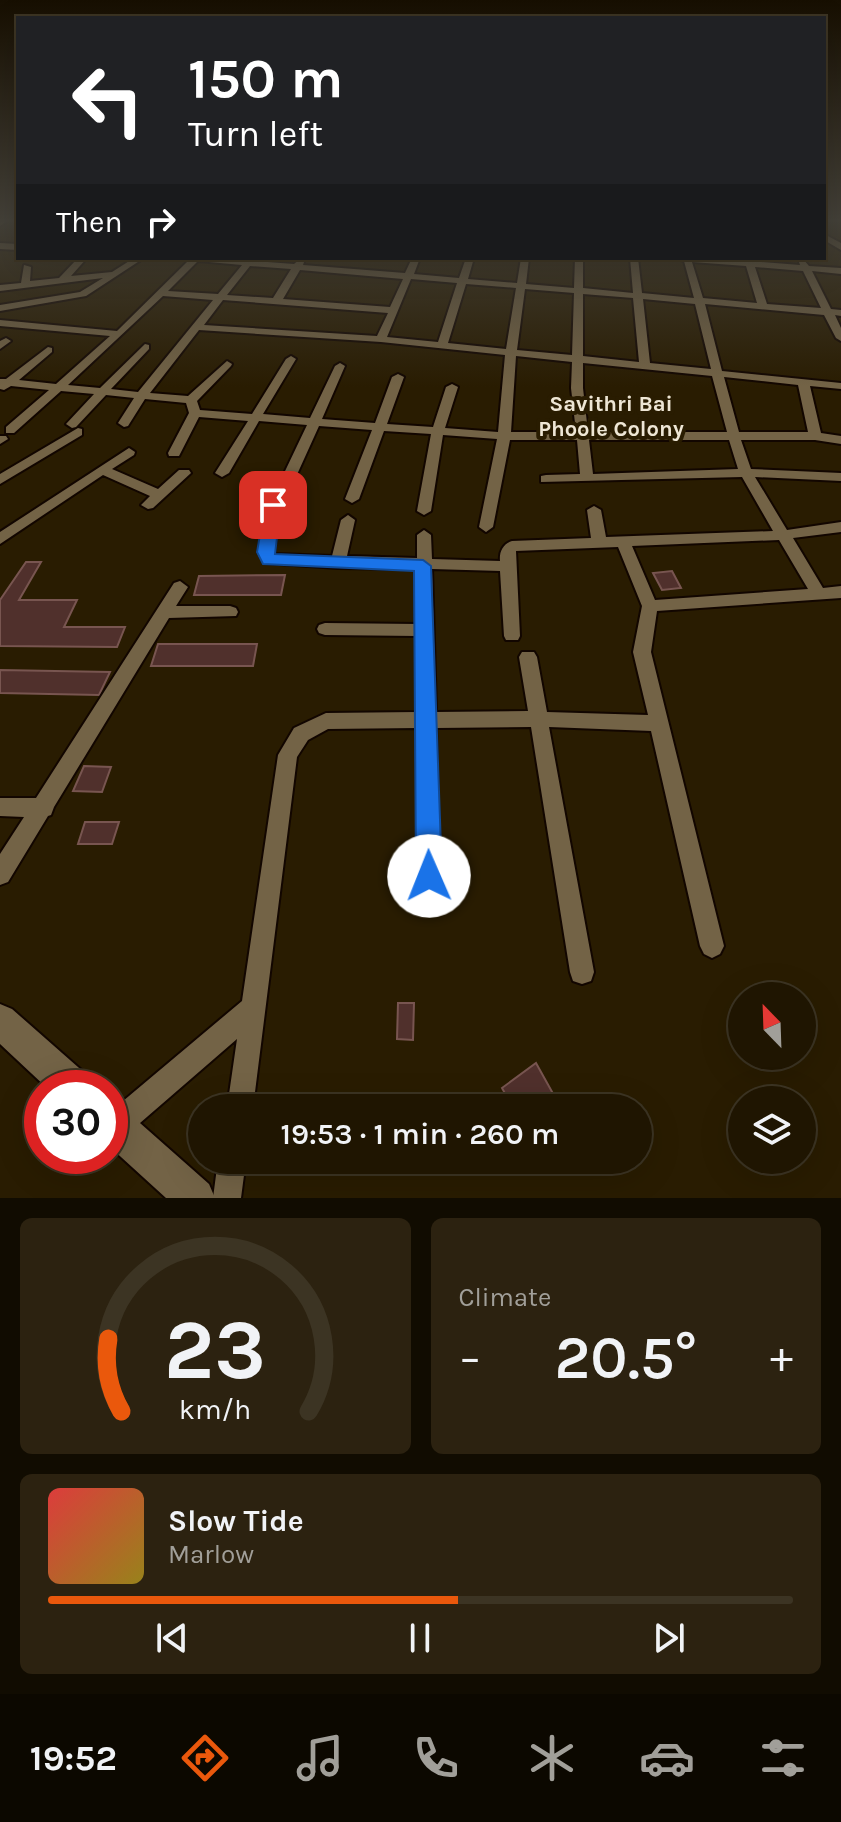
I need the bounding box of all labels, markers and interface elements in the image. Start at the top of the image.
text: 150 m [188,46,343,111]
icon: left [56,48,160,152]
text: Turn left [188,113,323,155]
icon: right [139,200,183,244]
text: Then [56,204,123,240]
district label: Savithri Bai Phoole Colony [538,391,684,442]
pin [239,471,307,539]
icon: arrive [251,483,295,527]
position arrow [387,834,471,918]
north arrow [728,982,816,1070]
map controls [728,982,816,1174]
speed limit sign: 30 [24,1070,128,1174]
button: layers [728,1086,816,1174]
text: 19:53 · 1 min · 260 m [281,1116,559,1152]
text: Climate [459,1282,551,1313]
text: 23 [164,1302,266,1399]
text: 20.5° [554,1323,697,1393]
text: − [459,1332,482,1383]
text: + [770,1332,793,1383]
text: km/h [179,1393,251,1426]
text: Slow Tide [168,1503,304,1539]
text: Marlow [168,1539,254,1570]
icon: previous [150,1616,194,1660]
icon: pause [398,1616,442,1660]
icon: next [647,1616,691,1660]
icon: directions [177,1730,233,1786]
icon: music [292,1730,348,1786]
icon: phone [408,1730,464,1786]
icon: climate [524,1730,580,1786]
icon: car [639,1730,695,1786]
icon: filters [755,1730,811,1786]
text: 19:52 [30,1737,117,1779]

